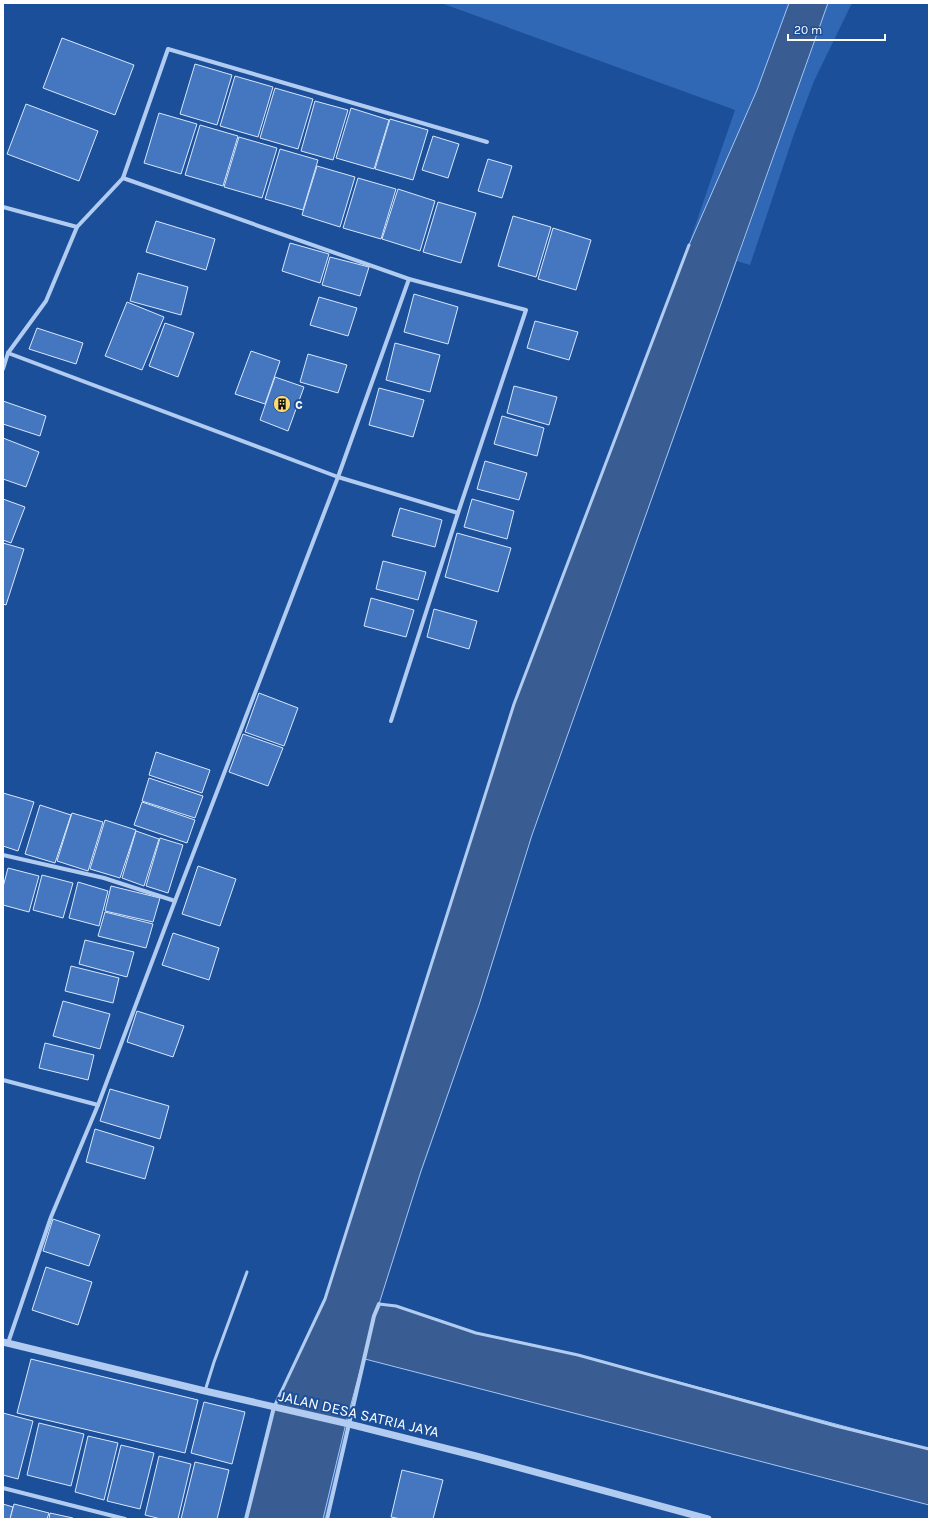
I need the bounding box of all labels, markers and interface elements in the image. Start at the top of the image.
scale bar [788,16,885,42]
text: 20 m [794,23,822,37]
building icon: c [272,394,292,414]
place label: c [295,395,303,413]
street label: JALAN DESA SATRIA JAYA [277,1387,441,1441]

